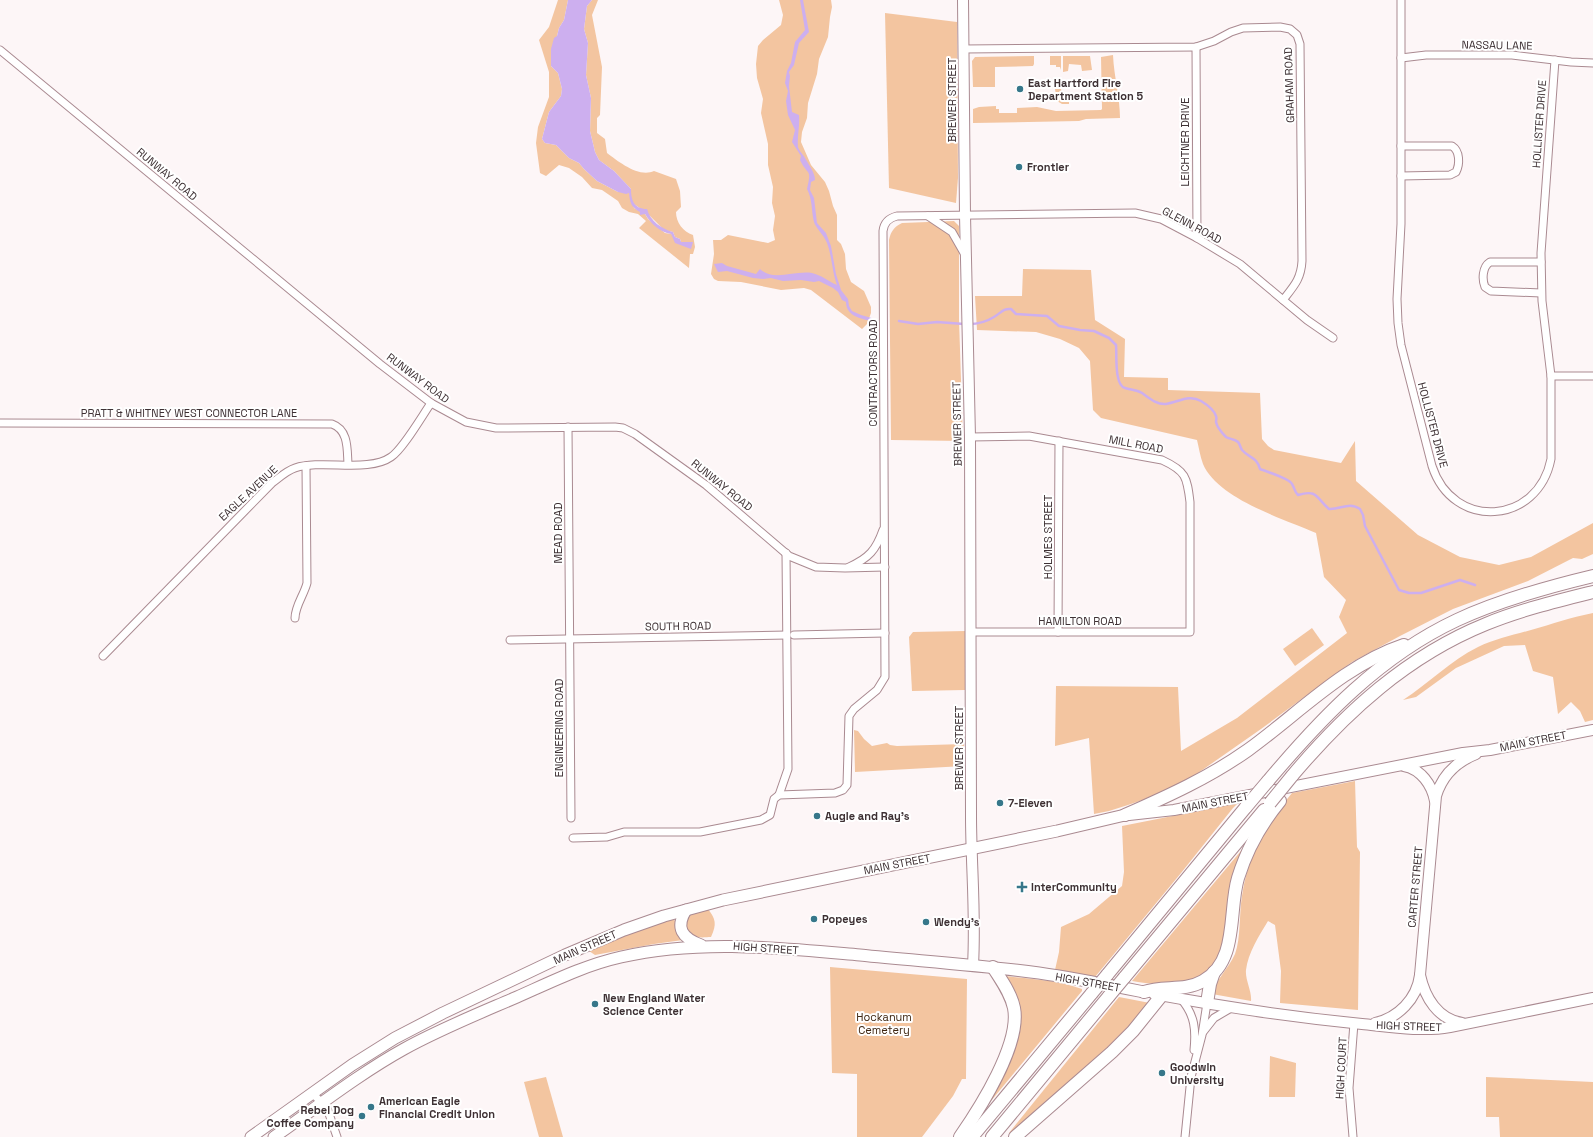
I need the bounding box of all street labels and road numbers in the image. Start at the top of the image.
street label: NASSAU LANE [1461,37,1533,53]
street label: GRAHAM ROAD [1281,47,1297,123]
street label: BREWER STREET [945,57,959,142]
street label: HOLLISTER DRIVE [1529,80,1549,168]
street label: LEICHTNER DRIVE [1178,98,1192,186]
street label: RUNWAY ROAD [134,145,200,203]
street label: GLENN ROAD [1160,203,1224,247]
street label: CONTRACTORS ROAD [866,319,880,427]
street label: RUNWAY ROAD [384,350,452,406]
street label: BREWER STREET [949,381,965,466]
street label: HOLLISTER DRIVE [1415,381,1451,469]
street label: PRATT & WHITNEY WEST CONNECTOR LANE [81,406,297,420]
street label: MILL ROAD [1108,432,1164,456]
street label: RUNWAY ROAD [689,456,755,514]
street label: EAGLE AVENUE [216,462,280,524]
street label: HOLMES STREET [1041,494,1055,579]
street label: MEAD ROAD [551,502,565,564]
street label: HAMILTON ROAD [1038,614,1122,628]
street label: SOUTH ROAD [645,618,711,634]
street label: ENGINEERING ROAD [552,679,566,777]
street label: BREWER STREET [952,705,966,790]
street label: MAIN STREET [1498,728,1568,754]
street label: MAIN STREET [1180,789,1250,815]
street label: CARTER STREET [1404,845,1426,928]
street label: MAIN STREET [862,851,932,877]
street label: MAIN STREET [551,927,619,967]
street label: HIGH STREET [733,939,800,957]
street label: HIGH STREET [1054,969,1122,995]
street label: HIGH STREET [1376,1018,1443,1034]
street label: HIGH COURT [1332,1036,1350,1099]

